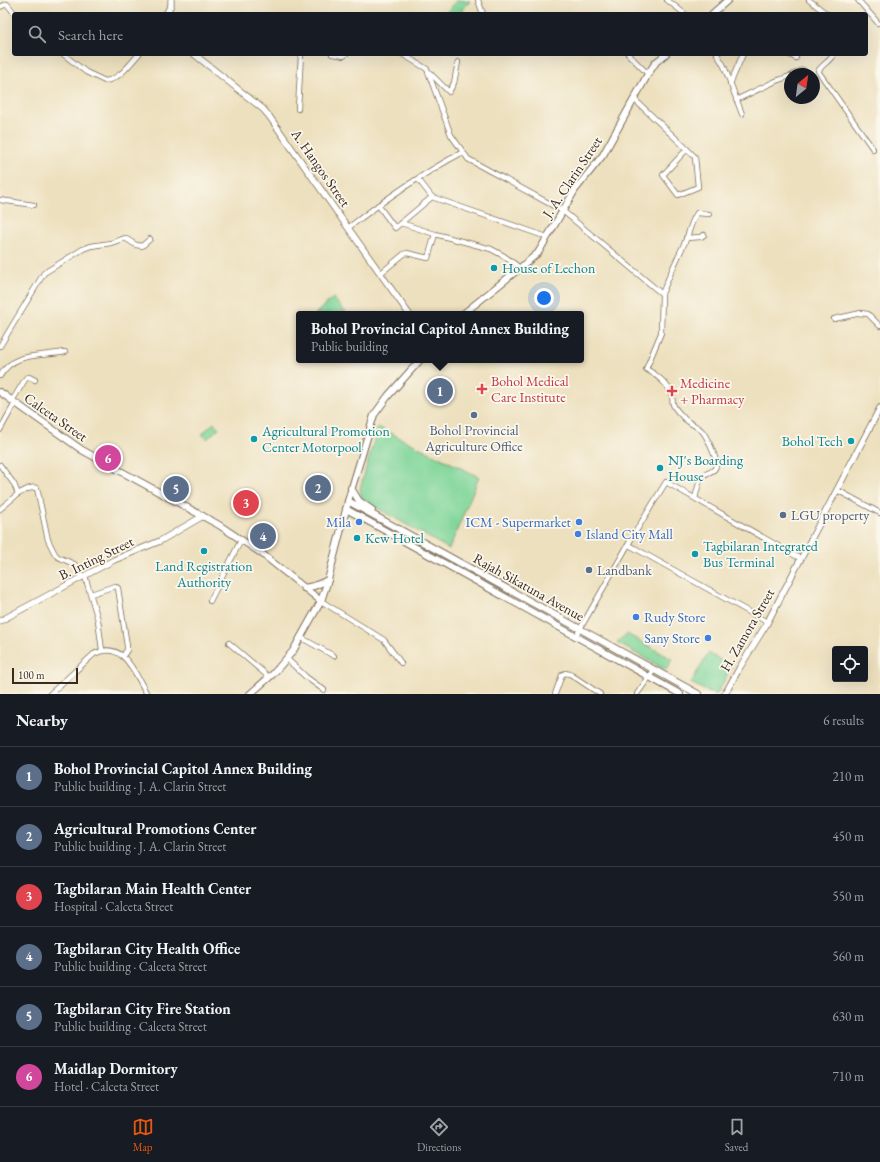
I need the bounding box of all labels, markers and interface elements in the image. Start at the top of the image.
search box [12,12,868,56]
icon: search [26,23,48,45]
text: Search here [58,25,123,44]
north arrow [784,68,820,104]
street label: A. Hangos Street [287,125,355,211]
street label: J. A. Clarin Street [538,132,606,222]
place label: House of Lechon [502,259,596,277]
marker: House of Lechon [489,263,499,273]
your location [534,288,554,308]
popup [296,311,584,363]
text: Bohol Provincial Capitol Annex Building [311,319,569,338]
text: Public building [311,338,388,355]
place label: Bohol Medical Care Institute [491,372,569,406]
place label: Medicine + Pharmacy [680,374,745,408]
pin: 1 [427,376,453,406]
marker: Bohol Medical Care Institute [476,383,488,395]
marker: Medicine + Pharmacy [667,386,677,396]
street label: Calceta Street [21,389,92,446]
marker: Bohol Provincial Agriculture Office [469,410,479,420]
place label: Bohol Provincial Agriculture Office [424,421,523,455]
place label: Agricultural Promotion Center Motorpool [261,422,390,456]
place label: Bohol Tech [782,432,843,450]
marker: Agricultural Promotion Center Motorpool [249,434,259,444]
marker: Bohol Tech [846,436,856,446]
pin: 6 [95,443,121,473]
place label: NJ's Boarding House [668,451,744,485]
marker: NJ's Boarding House [655,463,665,473]
pin: 2 [305,473,331,503]
pin: 5 [163,474,189,504]
pin: 3 [233,488,259,518]
place label: LGU property [791,506,870,524]
marker: LGU property [778,510,788,520]
place label: Mila [326,513,351,531]
place label: ICM - Supermarket [465,513,572,531]
marker: Mila [354,517,364,527]
marker: ICM - Supermarket [574,517,584,527]
pin: 4 [250,521,276,551]
place label: Island City Mall [586,525,673,543]
place label: Kew Hotel [365,529,425,547]
marker: Island City Mall [573,529,583,539]
street label: B. Inting Street [56,532,137,584]
marker: Kew Hotel [352,533,362,543]
place label: Tagbilaran Integrated Bus Terminal [703,537,819,571]
marker: Land Registration Authority [199,546,209,556]
street label: Rajah Sikatuna Avenue [470,549,588,625]
marker: Tagbilaran Integrated Bus Terminal [690,549,700,559]
place label: Land Registration Authority [155,557,253,591]
place label: Landbank [597,561,652,579]
marker: Landbank [584,565,594,575]
street label: H. Zamora Street [716,585,778,675]
place label: Rudy Store [644,608,706,626]
marker: Rudy Store [631,612,641,622]
place label: Sany Store [644,629,701,647]
marker: Sany Store [703,633,713,643]
map controls [832,646,868,682]
button: locate [832,646,868,682]
scale bar [12,666,78,685]
text: 100 m [18,668,45,682]
text: Nearby [16,709,68,731]
text: 6 results [823,712,864,729]
text: Bohol Provincial Capitol Annex Building [54,759,312,778]
text: 1 [26,768,32,785]
text: 210 m [833,768,864,785]
text: Public building · J. A. Clarin Street [54,778,226,795]
text: Agricultural Promotions Center [54,819,256,838]
text: 2 [26,828,32,845]
text: 450 m [833,828,864,845]
text: Public building · J. A. Clarin Street [54,838,226,855]
text: Tagbilaran Main Health Center [54,879,251,898]
text: 3 [26,888,32,905]
text: 550 m [833,888,864,905]
text: Hospital · Calceta Street [54,898,173,915]
text: Tagbilaran City Health Office [54,939,240,958]
text: 4 [26,948,32,965]
text: 560 m [833,948,864,965]
text: Public building · Calceta Street [54,958,207,975]
text: Tagbilaran City Fire Station [54,999,231,1018]
text: 5 [26,1008,32,1025]
text: 630 m [833,1008,864,1025]
text: Public building · Calceta Street [54,1018,207,1035]
text: Maidlap Dormitory [54,1059,178,1078]
text: 6 [26,1068,32,1085]
text: 710 m [833,1068,864,1085]
text: Hotel · Calceta Street [54,1078,159,1095]
tab: Map [132,1116,154,1154]
tab: Directions [417,1116,461,1154]
tab: Saved [725,1116,748,1154]

